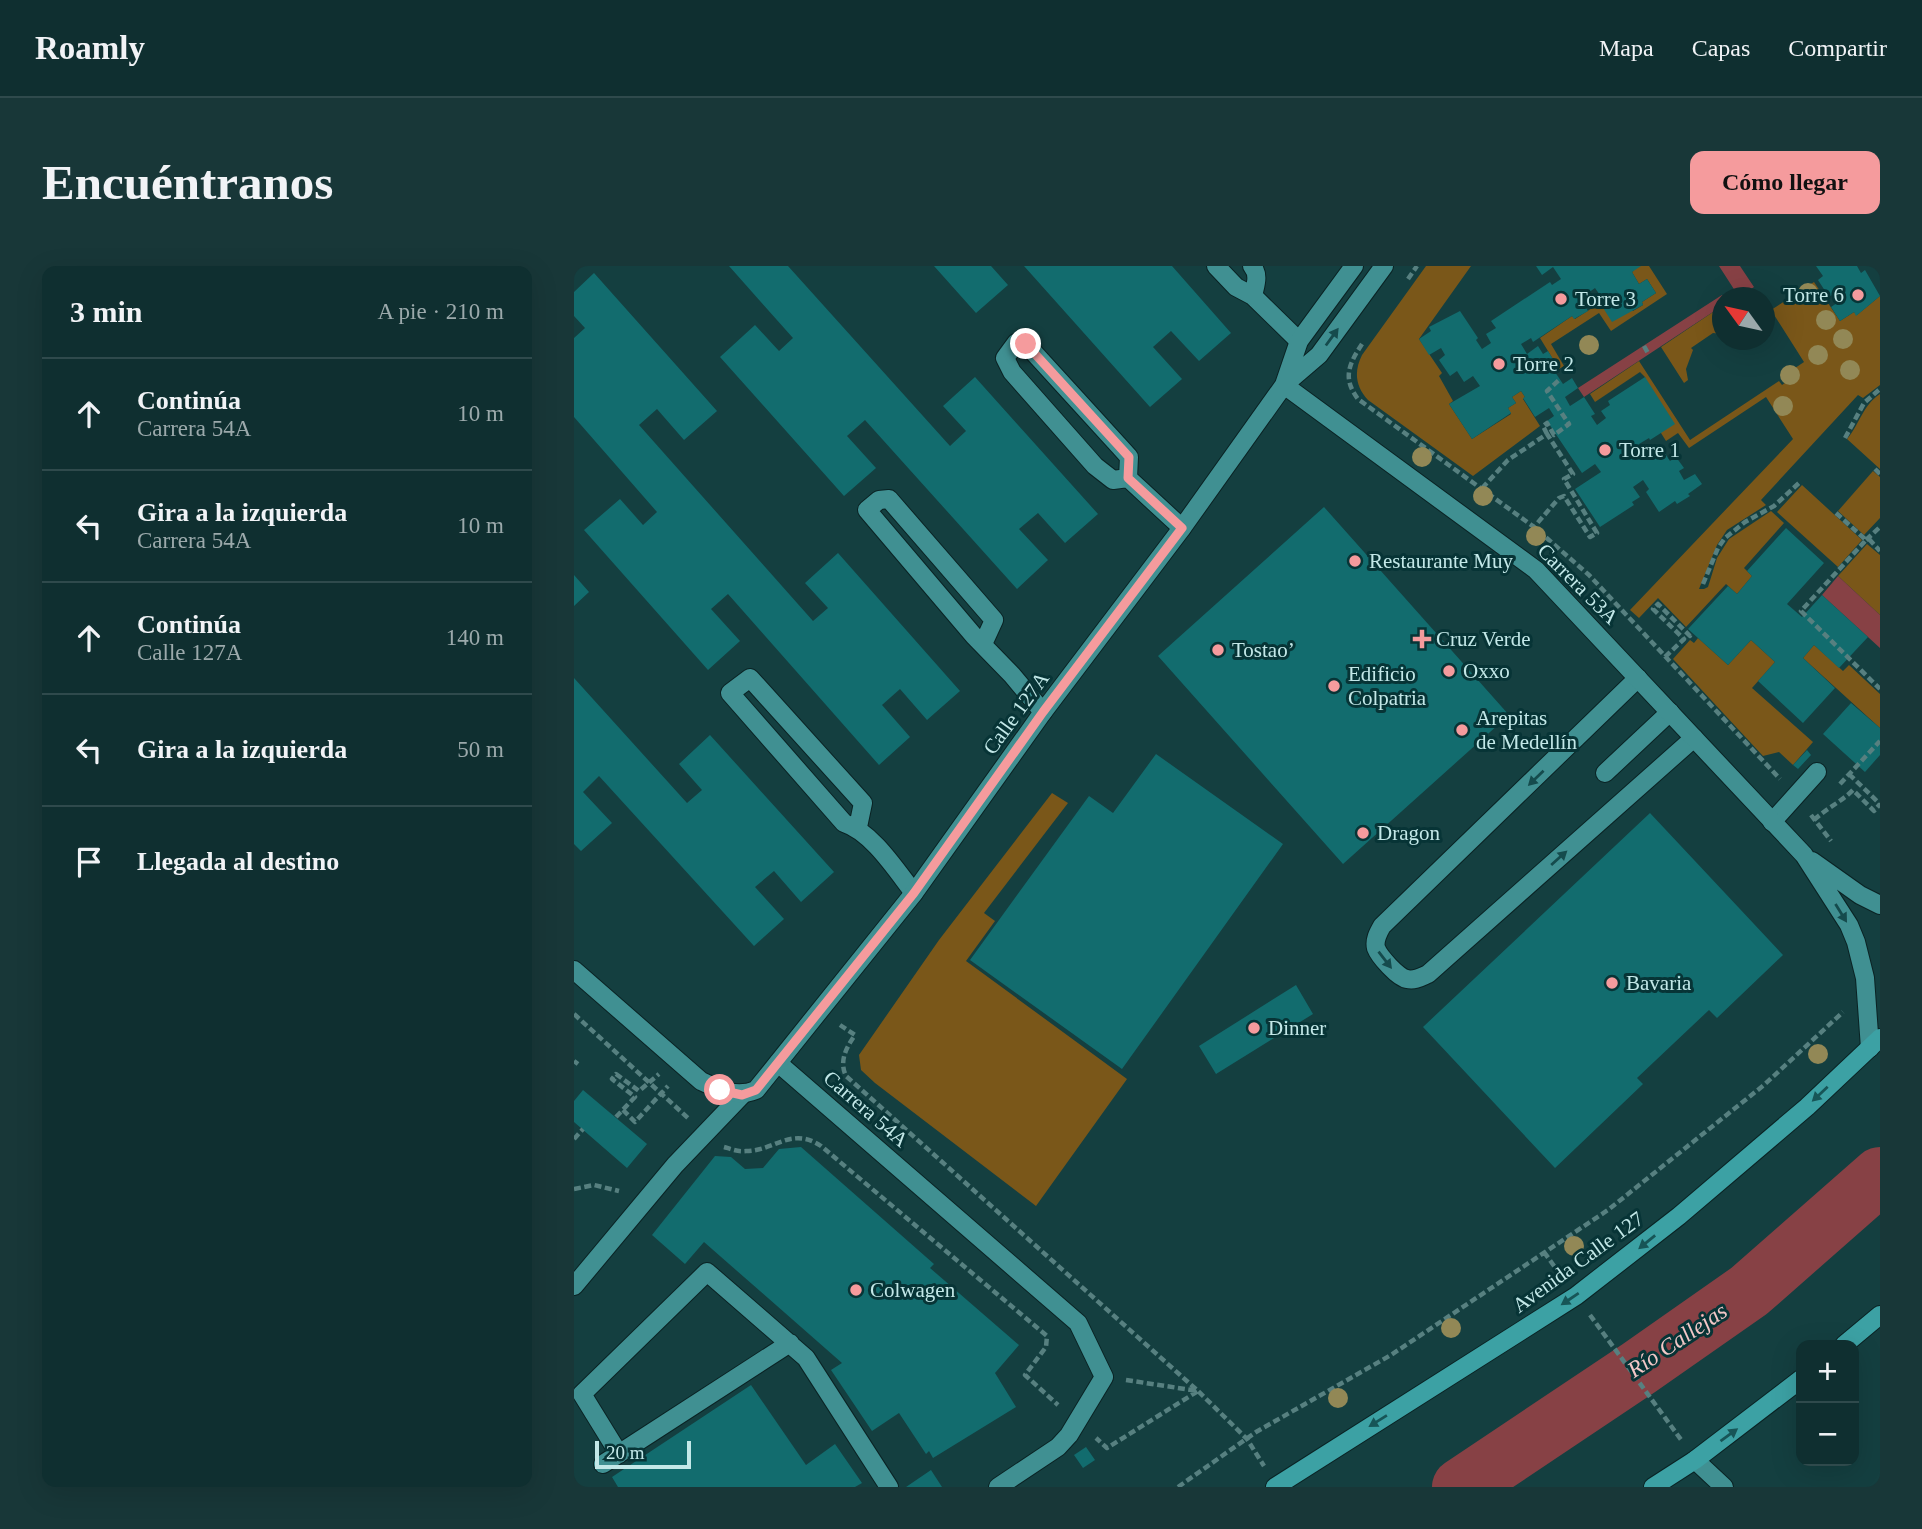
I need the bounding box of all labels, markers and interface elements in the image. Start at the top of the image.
text: Roamly [35,30,145,66]
text: Mapa [1599,35,1654,61]
text: Capas [1692,35,1750,61]
text: Compartir [1788,35,1887,61]
button: Cómo llegar [1690,151,1880,214]
text: Encuéntranos [42,155,333,210]
place label: Torre 6 [1783,283,1844,307]
place label: Torre 3 [1575,287,1636,311]
north arrow [1712,287,1775,350]
marker: Torre 6 [1850,287,1866,303]
marker: Torre 3 [1553,291,1569,307]
text: 3 min [70,295,143,328]
text: A pie · 210 m [378,299,504,324]
route end [1010,328,1041,359]
one-way arrow [1325,328,1339,346]
place label: Torre 2 [1513,352,1574,376]
marker: Torre 2 [1491,356,1507,372]
text: Continúa [137,386,241,415]
icon: ahead [70,395,108,433]
text: 10 m [457,401,504,426]
text: Carrera 54A [137,416,251,441]
place label: Torre 1 [1619,438,1680,462]
marker: Torre 1 [1597,442,1613,458]
text: Gira a la izquierda [137,498,347,527]
icon: left [70,507,108,545]
text: 10 m [457,513,504,538]
text: Carrera 54A [137,528,251,553]
street label: Carrera 53A [1533,539,1624,630]
place label: Restaurante Muy [1369,549,1514,573]
marker: Restaurante Muy [1347,553,1363,569]
text: Continúa [137,610,241,639]
icon: ahead [70,619,108,657]
text: 140 m [446,625,504,650]
place label: Cruz Verde [1436,627,1531,651]
marker: Cruz Verde [1414,631,1430,647]
place label: Tostao’ [1232,638,1295,662]
text: Calle 127A [137,640,242,665]
marker: Tostao’ [1210,642,1226,658]
place label: Oxxo [1463,659,1510,683]
place label: Edificio Colpatria [1348,662,1427,710]
marker: Oxxo [1441,663,1457,679]
street label: Calle 127A [978,666,1054,759]
marker: Edificio Colpatria [1326,678,1342,694]
place label: Arepitas de Medellín [1476,706,1577,754]
marker: Arepitas de Medellín [1454,722,1470,738]
icon: left [70,731,108,769]
text: Gira a la izquierda [137,735,347,764]
text: 50 m [457,737,504,762]
one-way arrow [1528,769,1545,785]
place label: Dragon [1377,821,1440,845]
marker: Dragon [1355,825,1371,841]
icon: arrive [70,843,108,881]
text: Llegada al destino [137,847,339,876]
one-way arrow [1550,850,1568,866]
one-way arrow [1834,903,1847,923]
one-way arrow [1377,951,1392,969]
place label: Bavaria [1626,971,1692,995]
marker: Bavaria [1604,975,1620,991]
place label: Dinner [1268,1016,1326,1040]
marker: Dinner [1246,1020,1262,1036]
street label: Carrera 54A [819,1066,914,1153]
route start [704,1074,735,1105]
one-way arrow [1812,1086,1829,1102]
street label: Avenida Calle 127 [1508,1206,1648,1318]
one-way arrow [1638,1234,1656,1249]
place label: Colwagen [870,1278,956,1302]
marker: Colwagen [848,1282,864,1298]
one-way arrow [1561,1293,1580,1306]
water label: Río Callejas [1622,1298,1732,1383]
map controls [1796,1340,1859,1466]
button: + [1796,1340,1859,1403]
button: − [1796,1403,1859,1466]
one-way arrow [1369,1415,1388,1428]
one-way arrow [1720,1428,1738,1442]
scale bar [595,1438,691,1470]
text: 20 m [606,1442,645,1463]

